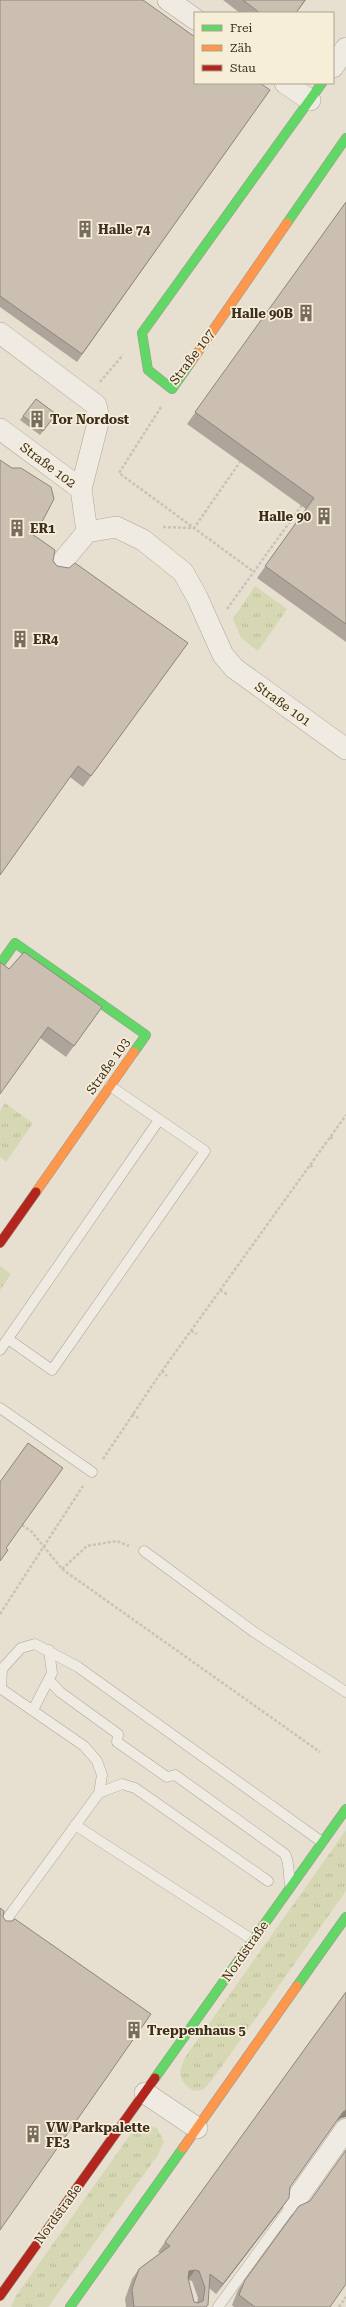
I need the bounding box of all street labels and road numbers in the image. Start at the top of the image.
street label: Straße 107 [166,326,218,388]
street label: Straße 102 [17,439,79,491]
street label: Straße 101 [252,679,314,729]
street label: Straße 103 [83,1035,133,1097]
street label: Nordstraße [219,1918,271,1984]
street label: Nordstraße [31,2181,85,2247]

